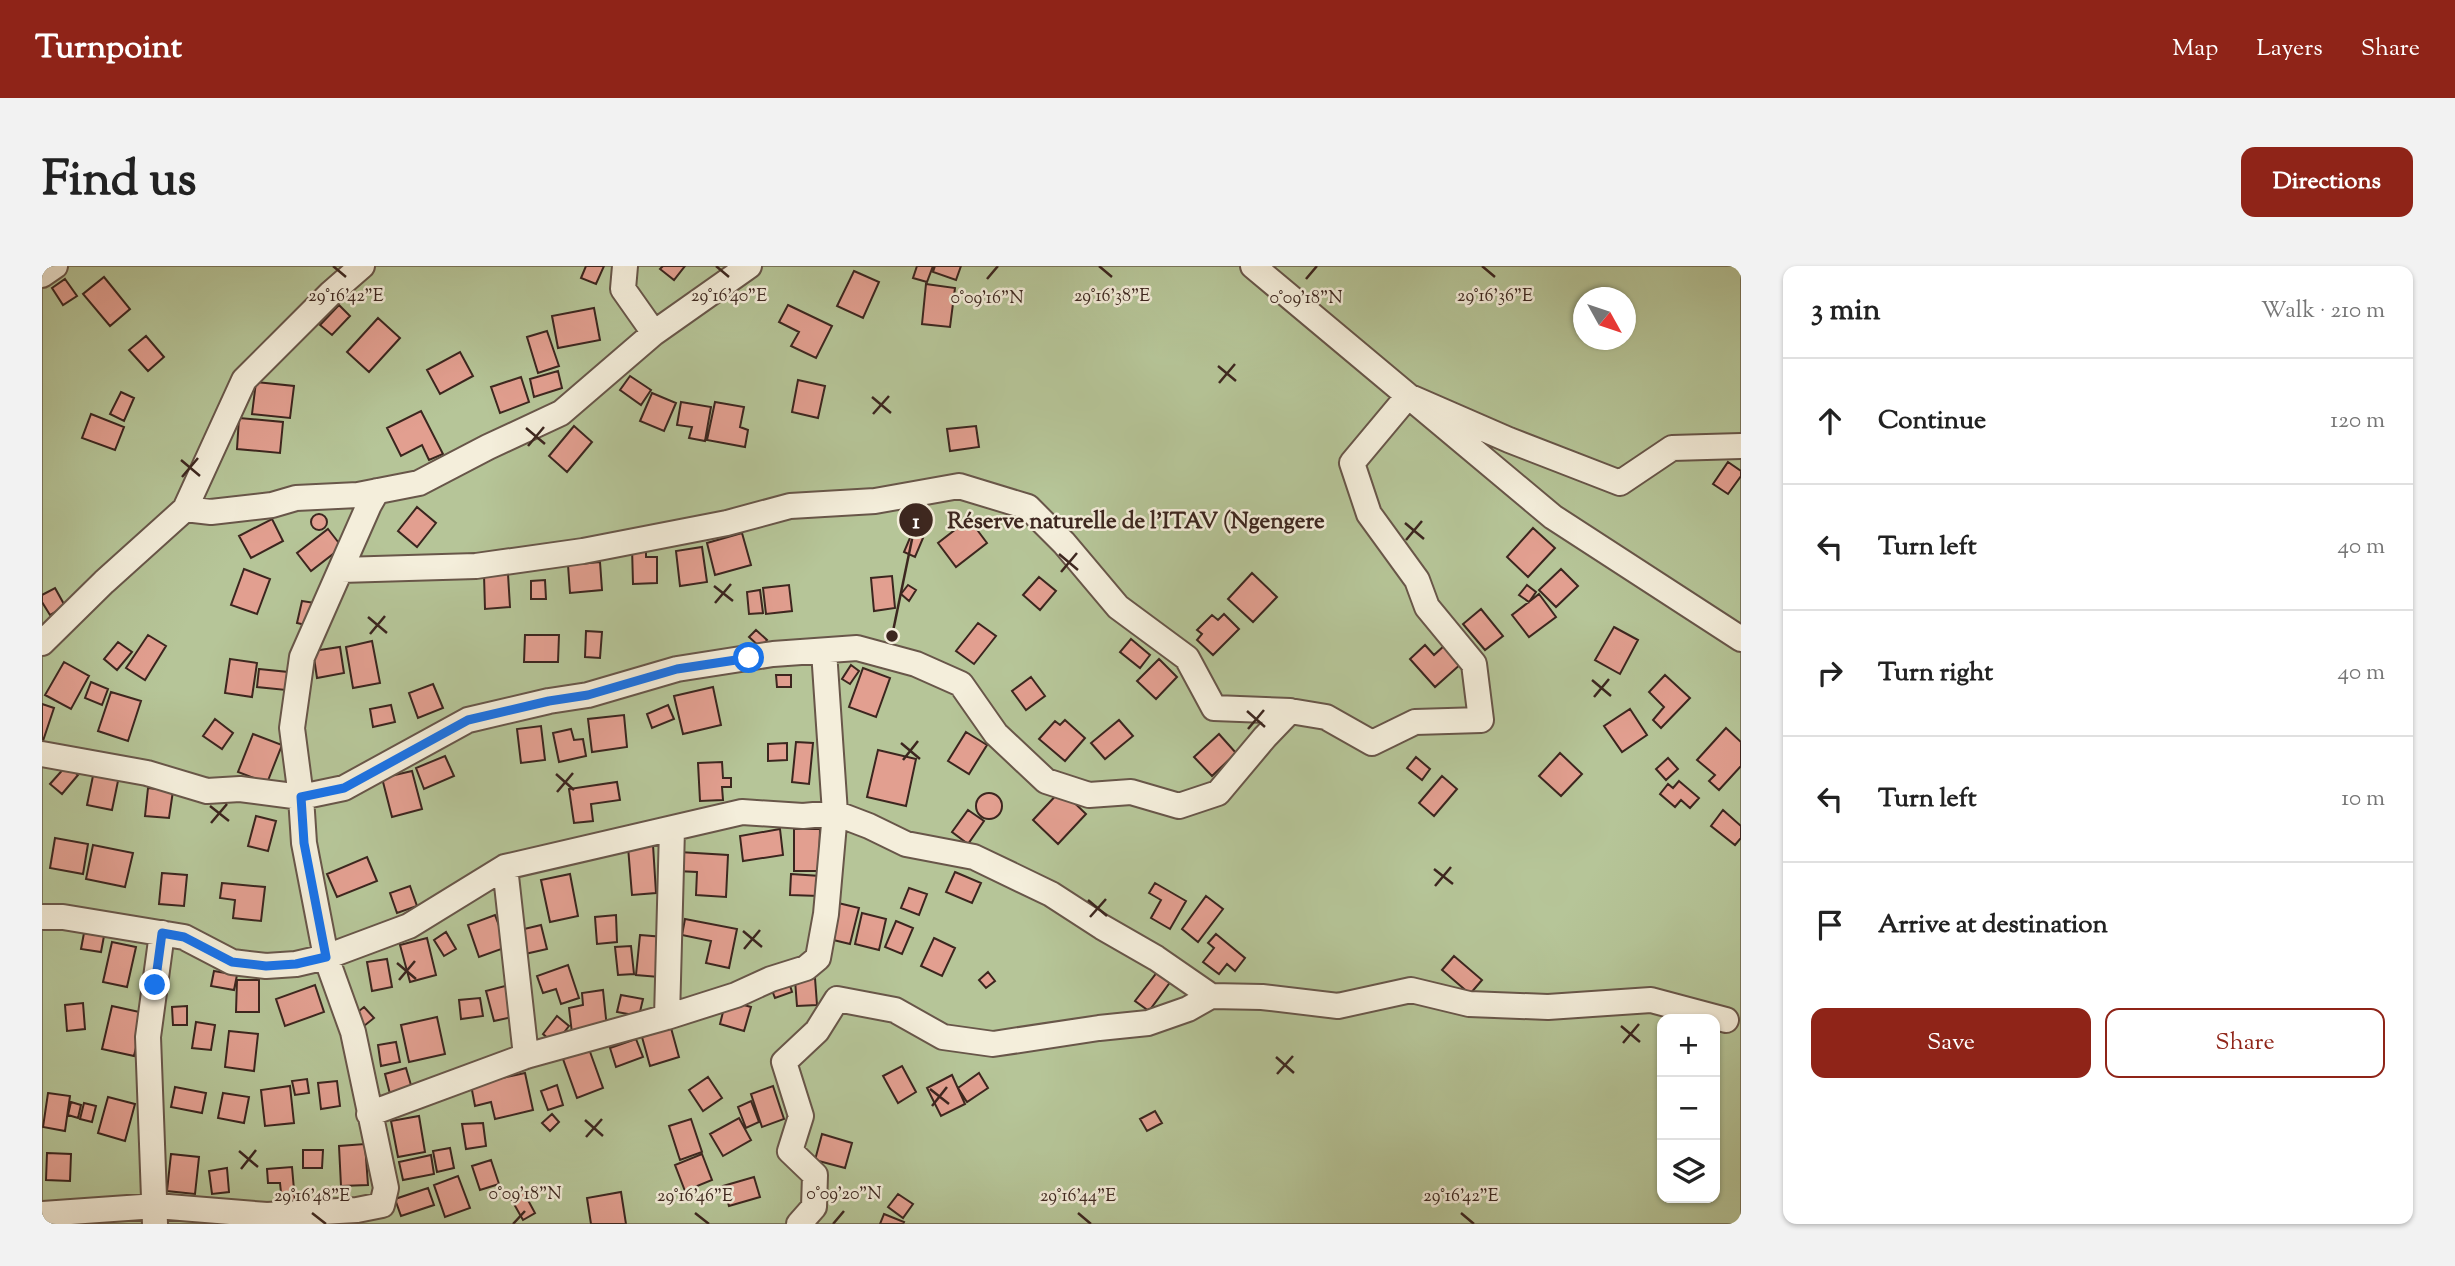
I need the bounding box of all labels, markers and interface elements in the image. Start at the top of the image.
text: Turnpoint [35,25,182,73]
text: Map [2172,32,2218,66]
text: Layers [2256,32,2323,66]
text: Share [2361,32,2420,66]
text: Find us [42,147,196,217]
button: Directions [2241,147,2413,217]
text: 29°16'42"E [308,284,384,310]
text: 29°16'40"E [691,284,767,310]
text: 29°16'38"E [1074,284,1150,310]
text: 29°16'36"E [1457,284,1533,310]
text: 0°09'16"N [950,286,1024,312]
text: 0°09'18"N [1269,286,1343,312]
north arrow [1573,287,1636,350]
text: 3 min [1811,290,1881,333]
text: Walk · 210 m [2261,295,2385,328]
icon: ahead [1811,402,1849,440]
text: Continue [1878,403,1986,440]
text: 120 m [2330,405,2385,438]
callout: Réserve naturelle de l'ITAV (Ngengere [898,498,1339,542]
text: Réserve naturelle de l'ITAV (Ngengere [947,506,1325,539]
text: 1 [912,508,920,538]
icon: left [1811,528,1849,566]
text: Turn left [1878,529,1977,566]
text: 40 m [2338,531,2385,564]
route start [733,642,764,673]
icon: right [1811,654,1849,692]
text: Turn right [1878,655,1993,692]
text: 40 m [2338,657,2385,690]
icon: left [1811,780,1849,818]
text: Turn left [1878,781,1977,818]
text: 10 m [2341,783,2385,816]
icon: arrive [1811,906,1849,944]
text: Arrive at destination [1878,907,2108,944]
route end [139,969,170,1000]
button: Save [1811,1008,2091,1078]
button: Share [2105,1008,2385,1078]
map controls [1657,1014,1720,1203]
button: + [1657,1014,1720,1077]
button: − [1657,1077,1720,1140]
button: layers [1657,1140,1720,1203]
text: 0°09'18"N [488,1182,562,1208]
text: 0°09'20"N [806,1182,882,1208]
text: 29°16'48"E [274,1184,350,1210]
text: 29°16'46"E [657,1184,733,1210]
text: 29°16'44"E [1040,1184,1116,1210]
text: 29°16'42"E [1423,1184,1499,1210]

